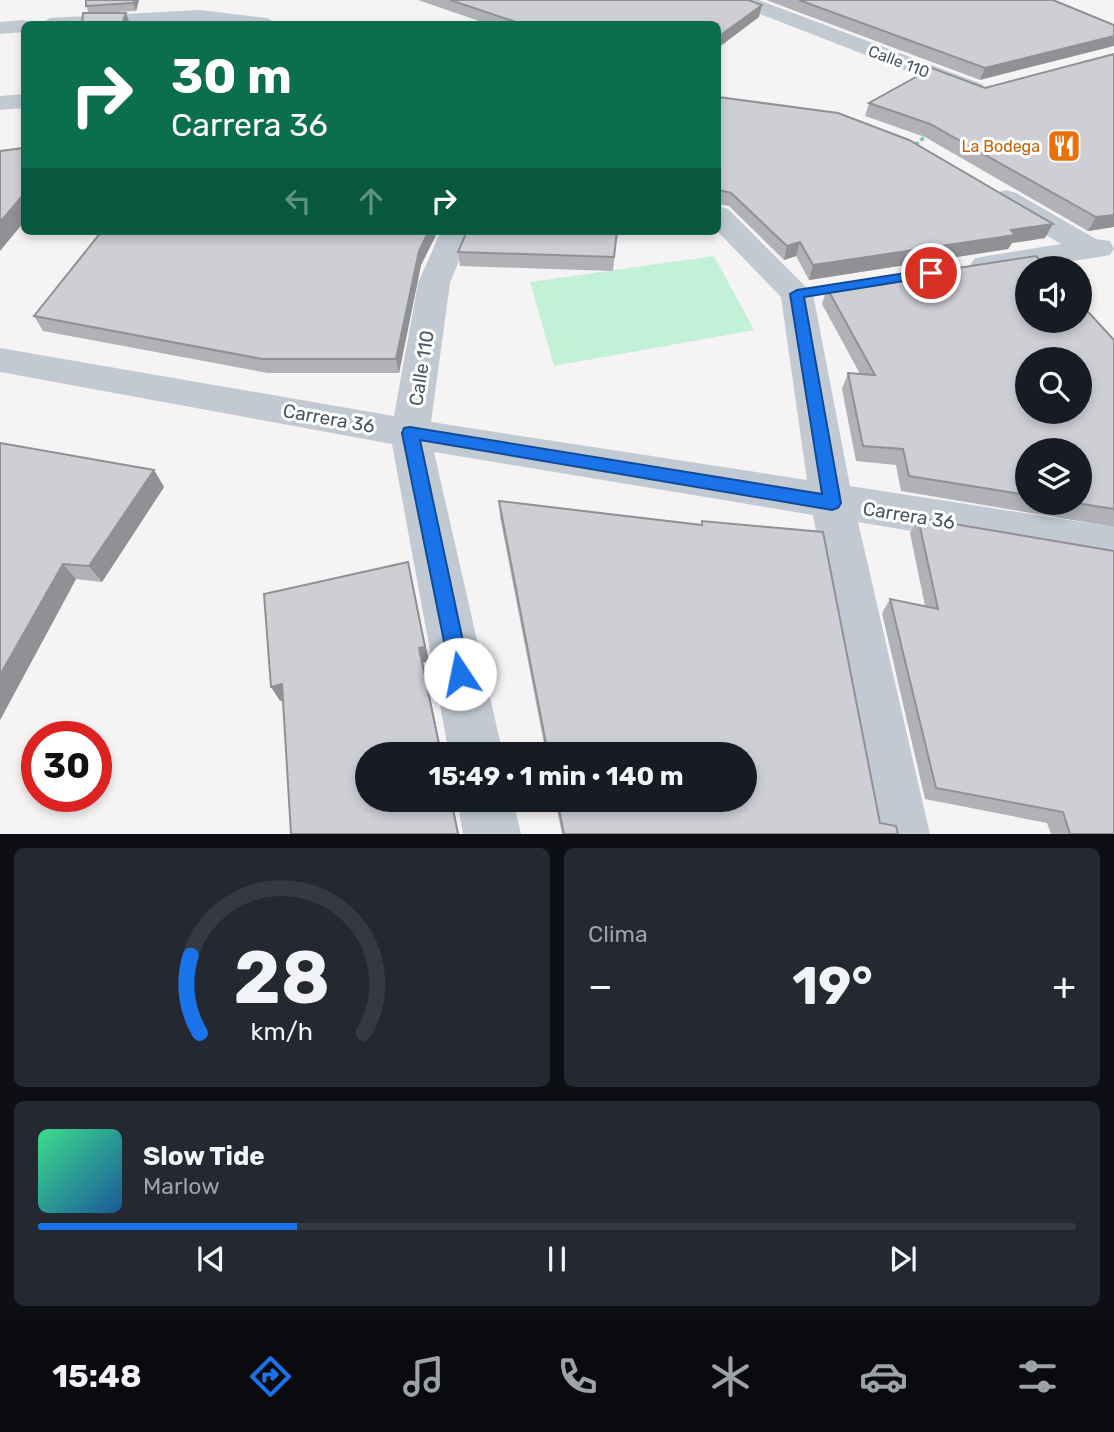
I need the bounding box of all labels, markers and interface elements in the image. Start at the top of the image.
street label: Calle 110 [866,41,932,82]
text: 30 m [171,47,292,105]
icon: right [56,49,147,140]
text: Carrera 36 [171,106,328,144]
restaurant icon: La Bodega [1045,127,1083,165]
place label: La Bodega [962,137,1040,156]
icon: left [279,182,317,220]
icon: ahead [352,182,390,220]
icon: right [425,182,463,220]
pin [901,243,961,303]
icon: arrive [912,254,950,292]
map controls [1015,256,1092,515]
button: sound [1015,256,1092,333]
street label: Calle 110 [404,329,439,407]
button: search [1015,347,1092,424]
street label: Carrera 36 [281,399,377,438]
button: layers [1015,438,1092,515]
street label: Carrera 36 [861,497,957,534]
position arrow [423,637,497,711]
speed limit sign: 30 [21,721,112,812]
text: 15:49 · 1 min · 140 m [428,761,684,792]
text: Clima [588,920,648,948]
text: 28 [234,936,330,1022]
text: 19° [792,955,873,1017]
text: − [588,963,613,1009]
text: + [1052,963,1076,1009]
text: km/h [251,1017,313,1046]
text: Slow Tide [143,1141,265,1172]
text: Marlow [143,1172,220,1200]
icon: previous [192,1240,230,1278]
icon: pause [538,1240,576,1278]
icon: next [884,1240,922,1278]
icon: directions [246,1352,295,1401]
icon: music [399,1352,448,1401]
icon: phone [553,1352,602,1401]
icon: climate [706,1352,755,1401]
icon: car [859,1352,908,1401]
icon: filters [1013,1352,1062,1401]
text: 15:48 [52,1357,142,1395]

